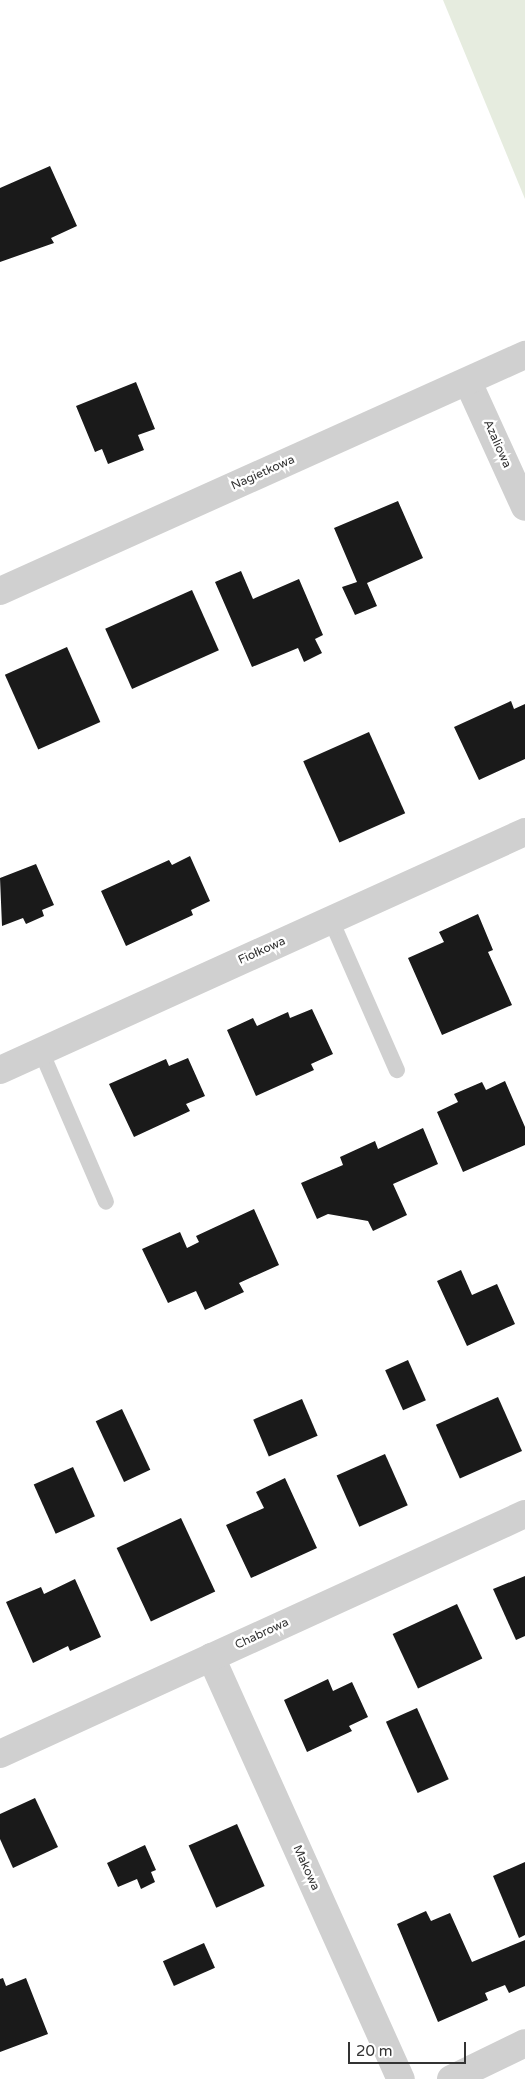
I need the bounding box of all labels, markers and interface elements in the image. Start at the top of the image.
street label: Azaliowa [480,418,514,470]
street label: Nagietkowa [229,453,297,493]
street label: Fiołkowa [236,934,288,968]
street label: Chabrowa [233,1615,291,1653]
street label: Makowa [290,1843,322,1893]
scale bar [350,2032,468,2064]
text: 20 m [356,2042,393,2060]

